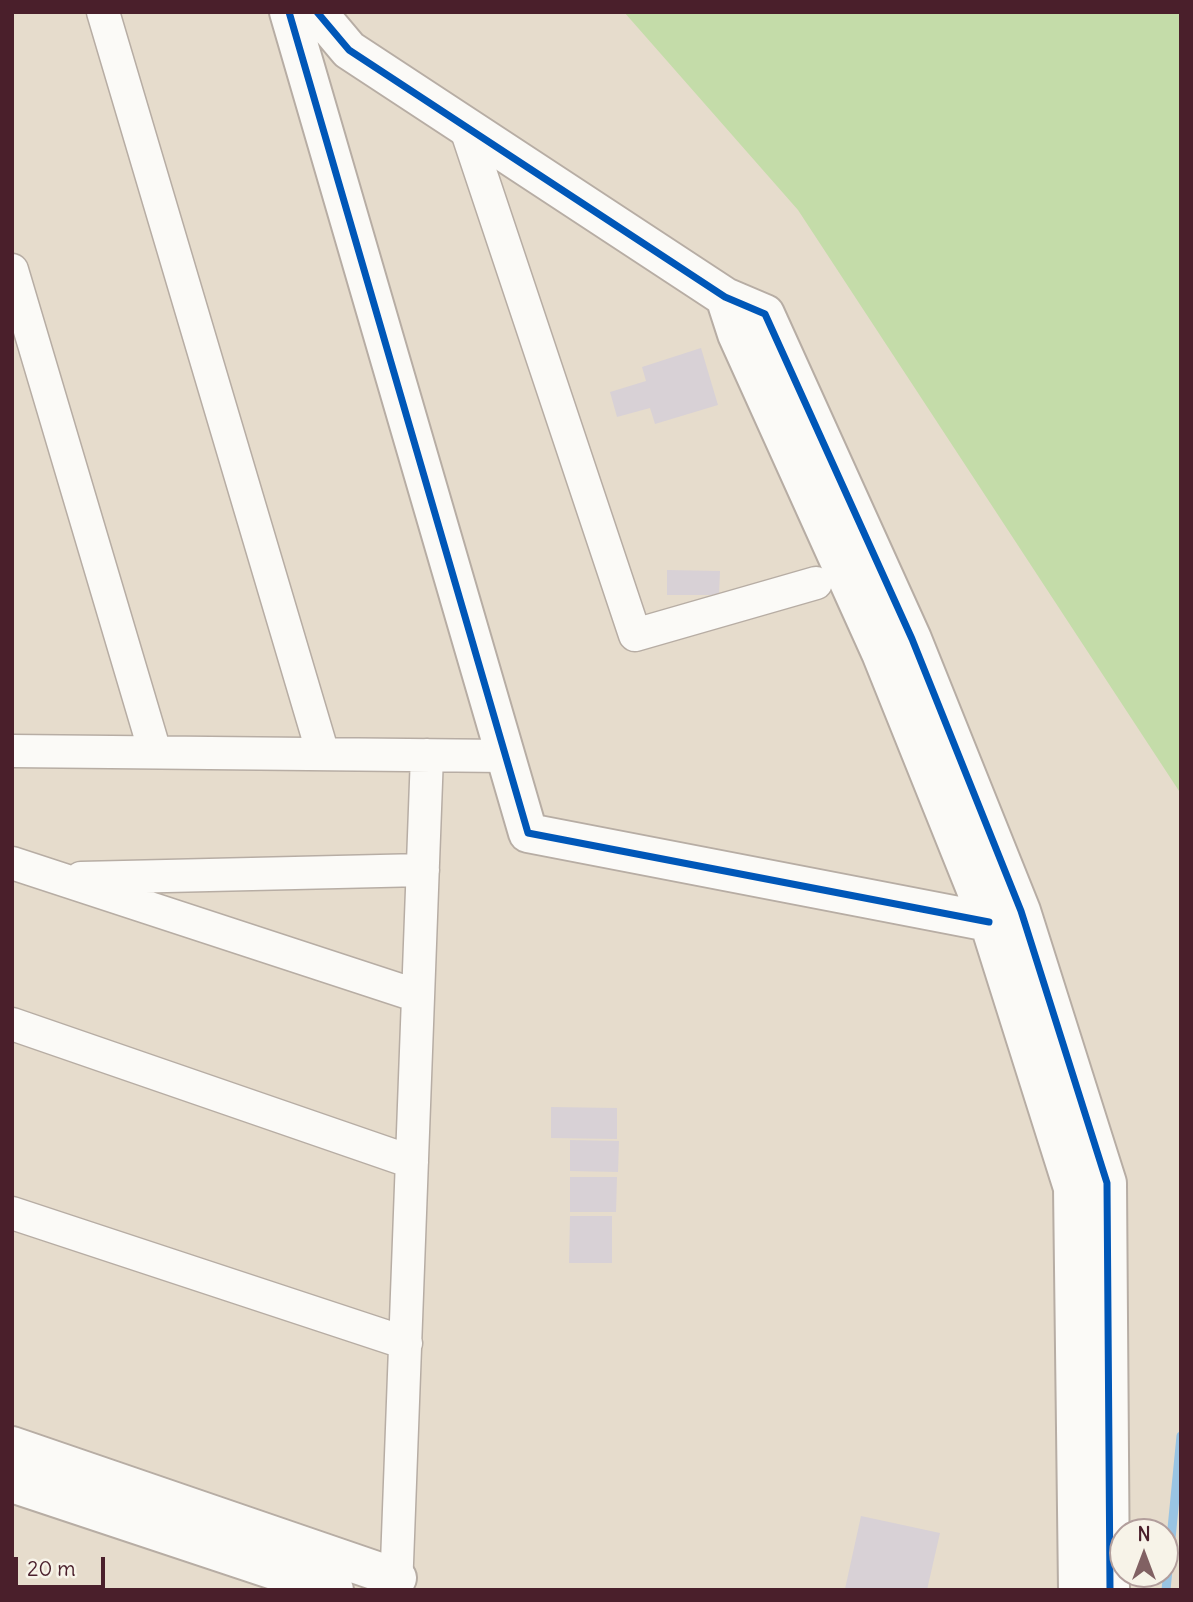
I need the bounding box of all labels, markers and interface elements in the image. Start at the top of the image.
north arrow [1109,1518,1179,1588]
text: N [1137,1522,1151,1546]
scale bar [18,1542,108,1586]
text: 20 m [27,1555,76,1582]

